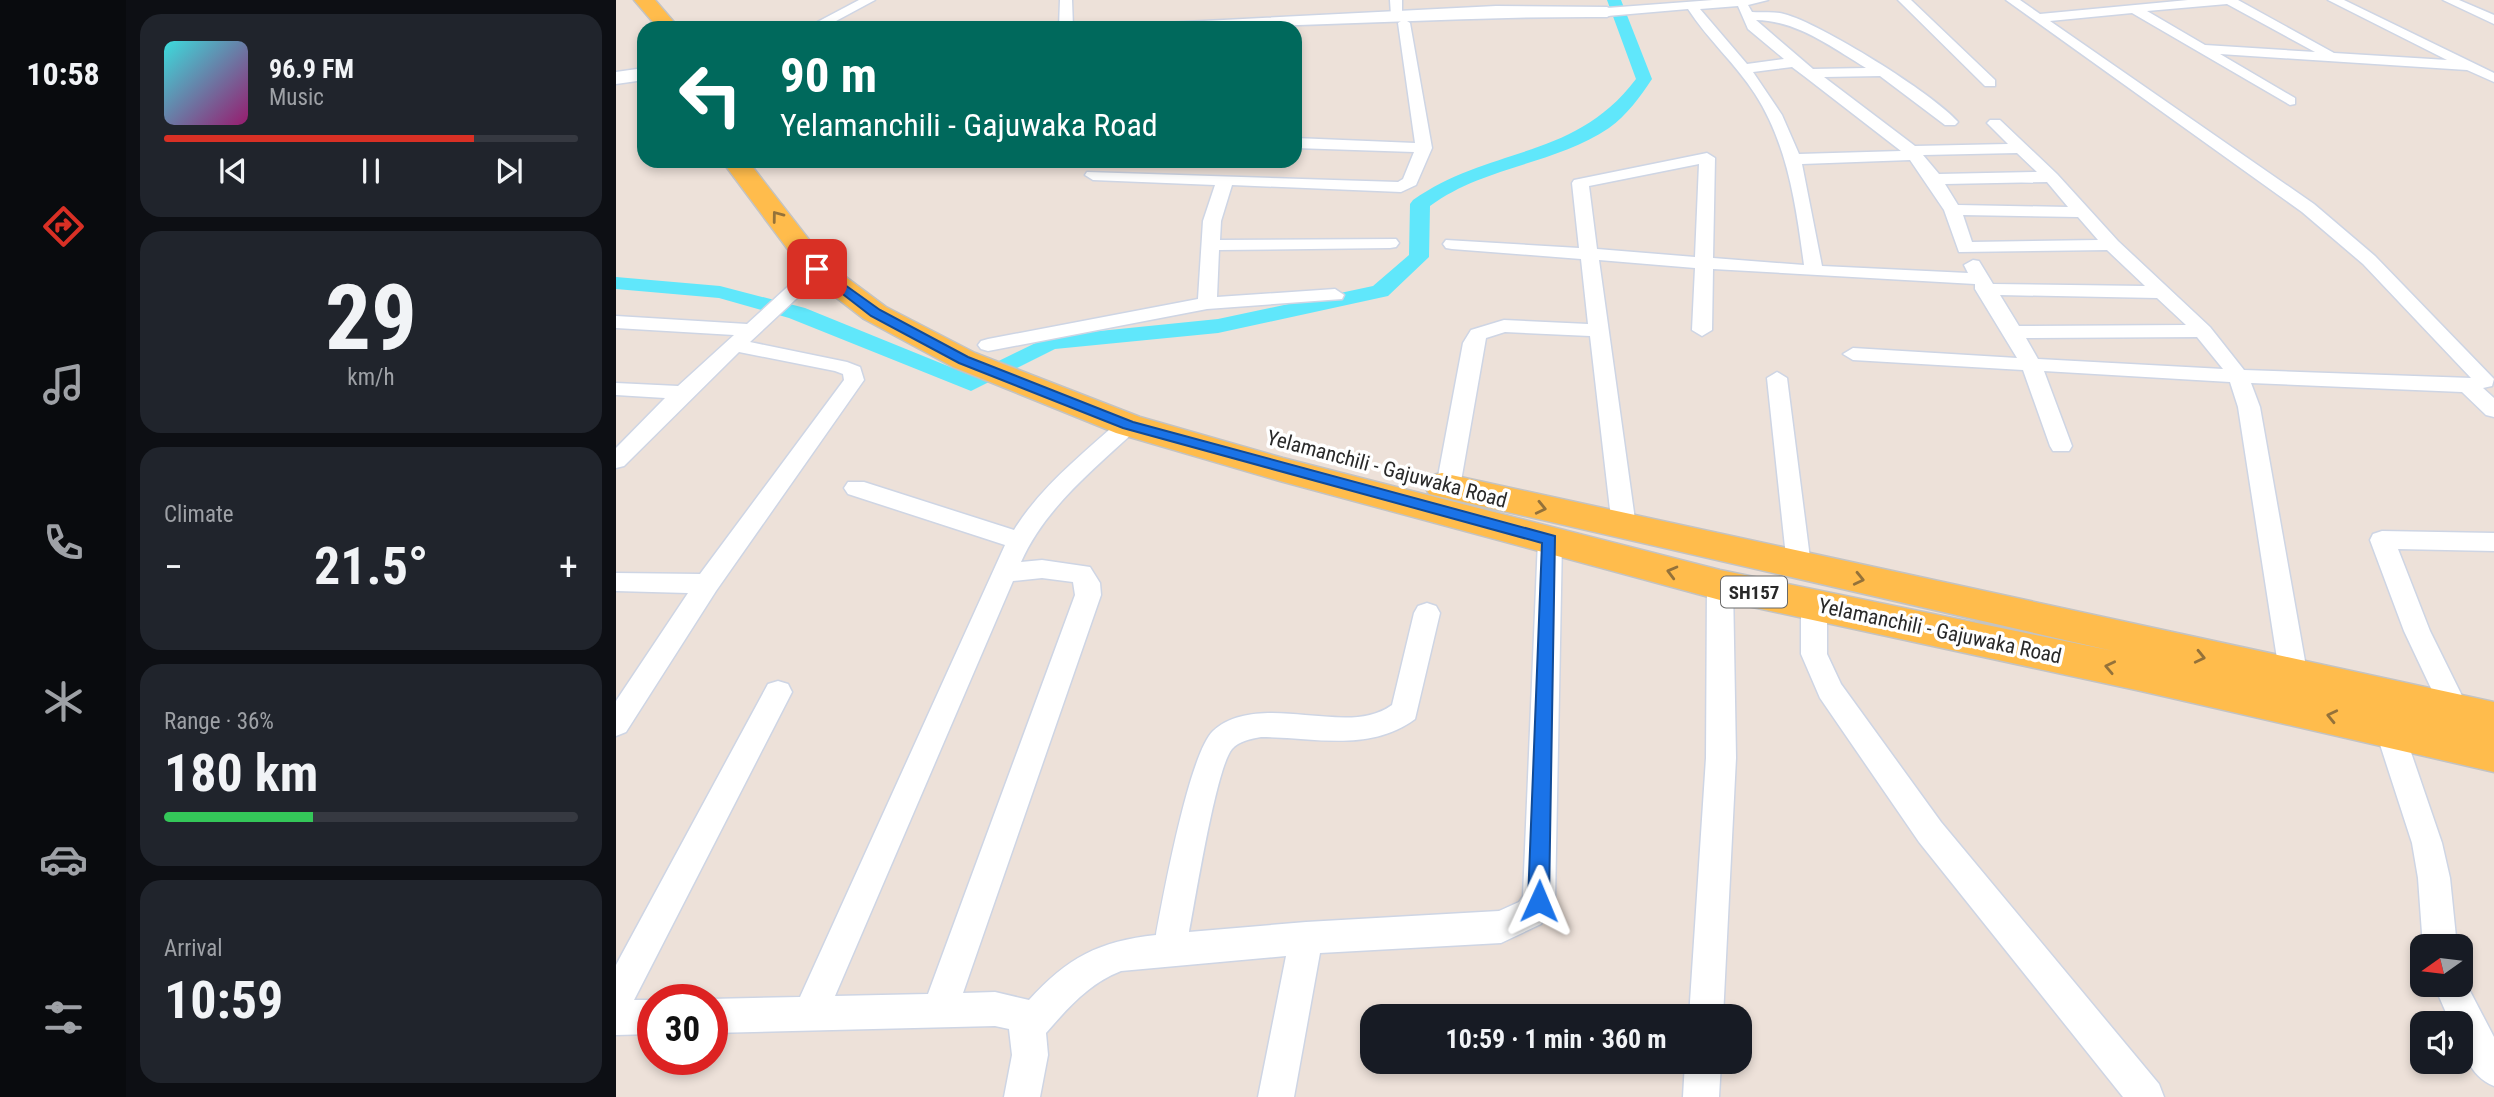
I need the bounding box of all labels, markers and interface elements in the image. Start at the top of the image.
text: 90 m [780,47,877,104]
icon: left [665,49,756,140]
text: 96.9 FM [269,54,354,84]
text: 10:58 [26,55,100,93]
text: Music [269,84,324,111]
text: Yelamanchili - Gajuwaka Road [780,106,1158,144]
icon: previous [214,152,252,190]
icon: pause [352,152,390,190]
icon: next [490,152,528,190]
icon: directions [39,202,88,251]
one-way arrow [772,211,785,224]
pin [787,239,847,299]
icon: arrive [798,250,836,288]
text: 29 [325,265,417,371]
icon: music [39,360,88,409]
text: km/h [347,364,395,391]
street label: Yelamanchili - Gajuwaka Road [1264,425,1510,513]
one-way arrow [1535,500,1547,514]
text: Climate [164,501,234,528]
icon: phone [39,518,88,567]
text: 21.5° [314,536,428,597]
text: − [164,545,183,589]
text: + [559,545,578,589]
one-way arrow [1666,566,1678,580]
one-way arrow [1853,571,1865,586]
road number: SH157 [1721,576,1787,608]
street label: Yelamanchili - Gajuwaka Road [1816,594,2064,668]
one-way arrow [2194,648,2206,663]
one-way arrow [2104,661,2116,675]
icon: climate [39,677,88,726]
text: Range · 36% [164,708,274,735]
one-way arrow [2326,710,2338,724]
text: 180 km [164,743,318,804]
icon: car [39,835,88,884]
position arrow [1502,864,1576,938]
north arrow [2410,934,2473,998]
map controls [2410,934,2473,1074]
text: Arrival [164,935,223,962]
text: 10:59 [164,970,283,1031]
speed limit sign: 30 [637,984,728,1075]
icon: filters [39,993,88,1042]
button: sound [2410,1011,2473,1074]
text: 10:59 · 1 min · 360 m [1446,1024,1666,1054]

